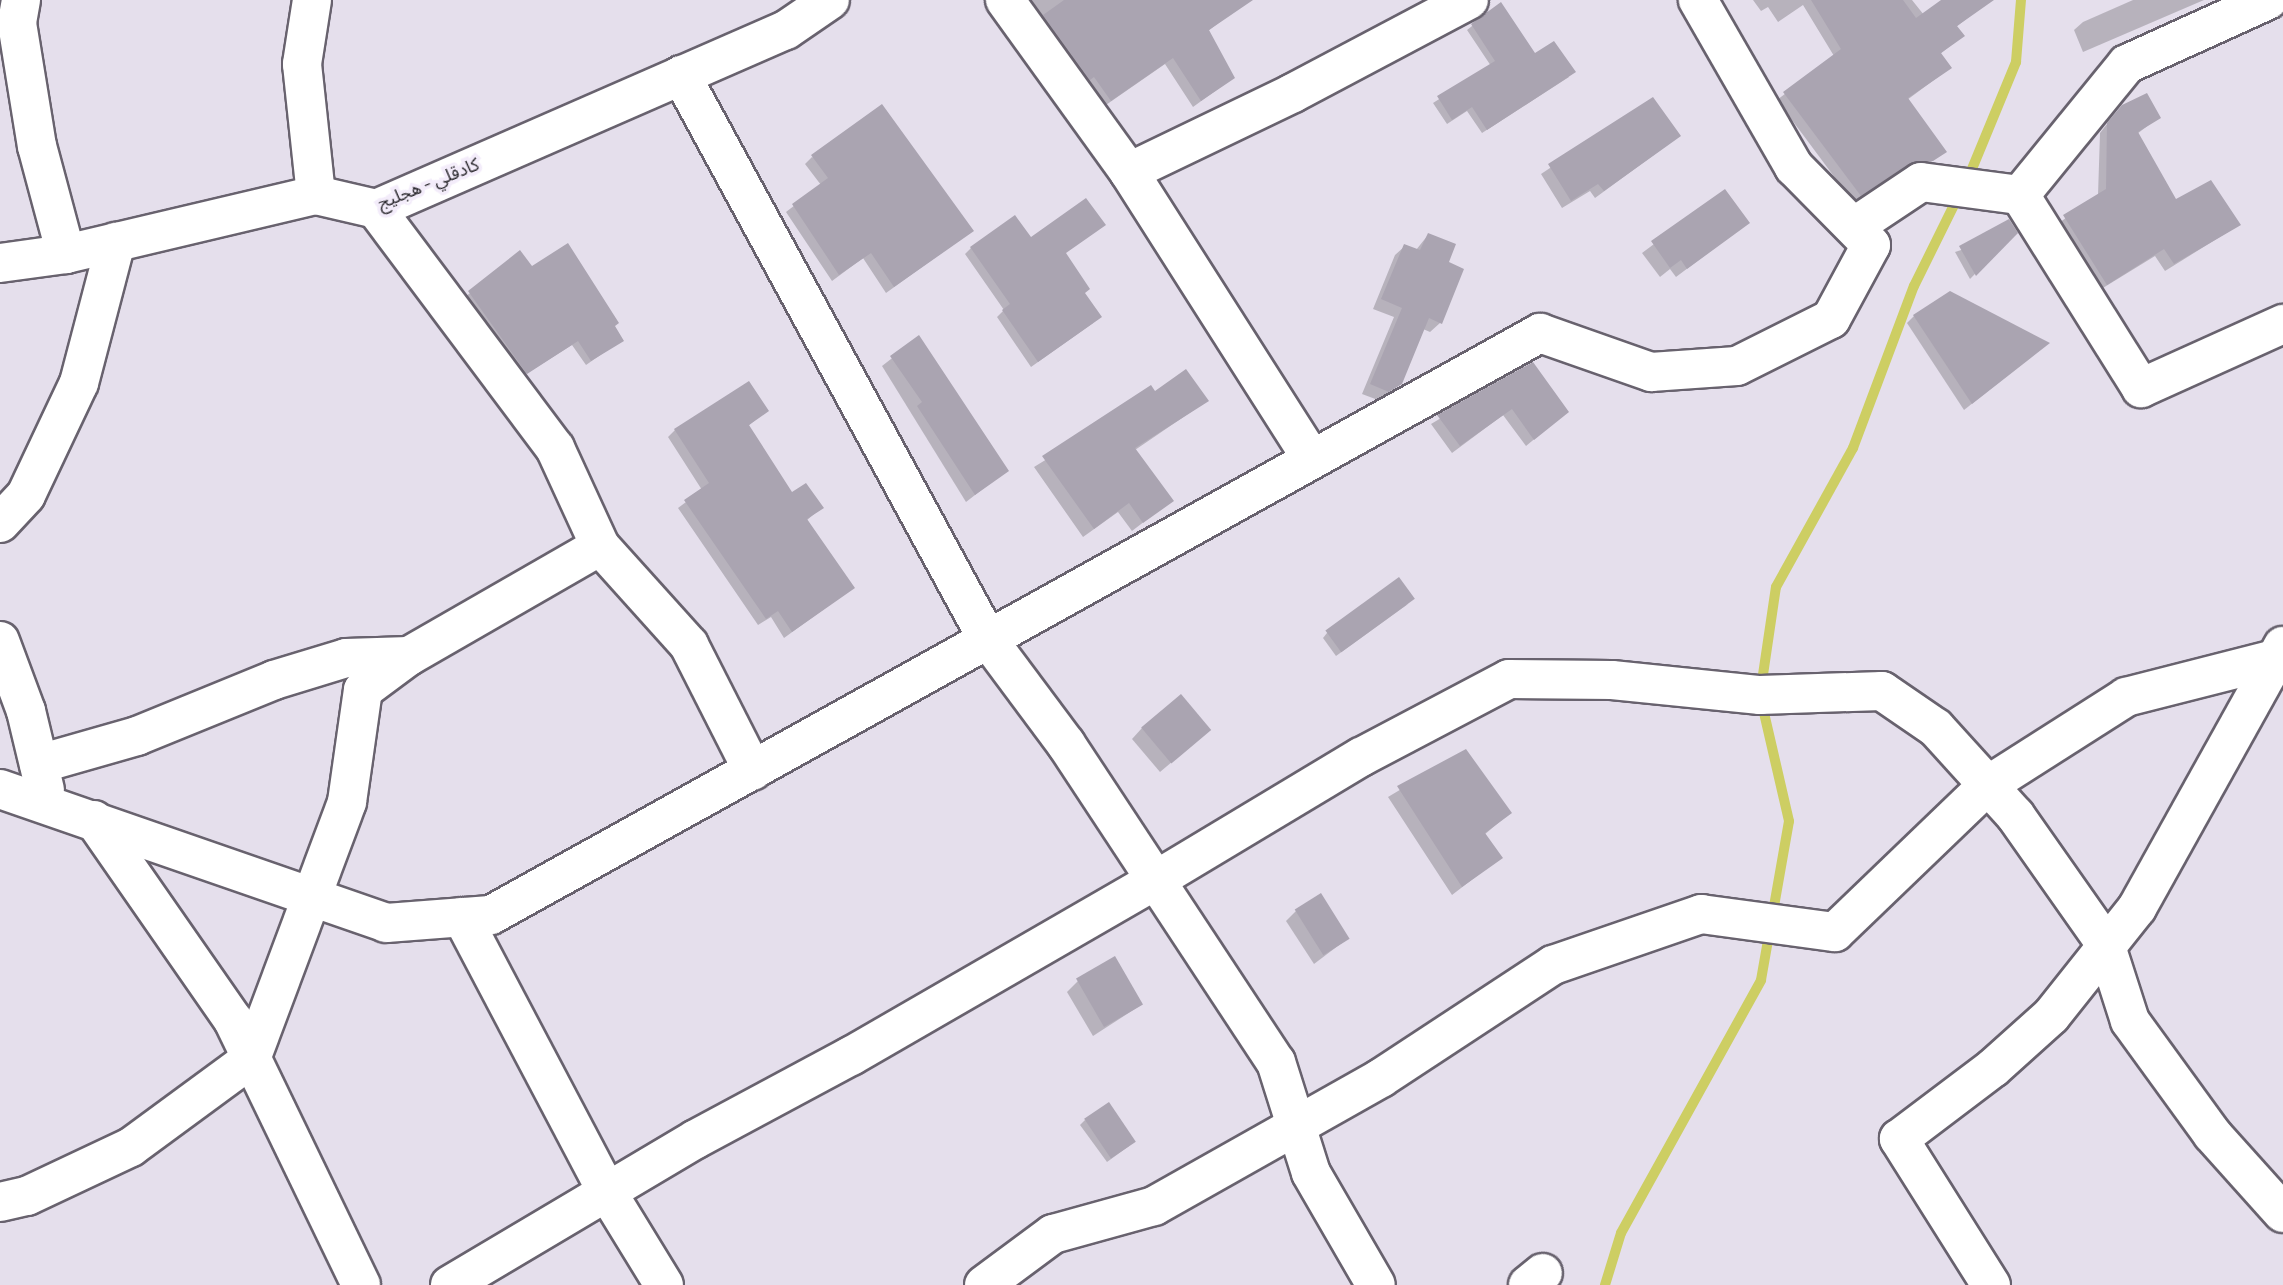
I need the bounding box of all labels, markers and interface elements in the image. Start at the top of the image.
street label: كادقلي - هجليج [374,153,482,213]

